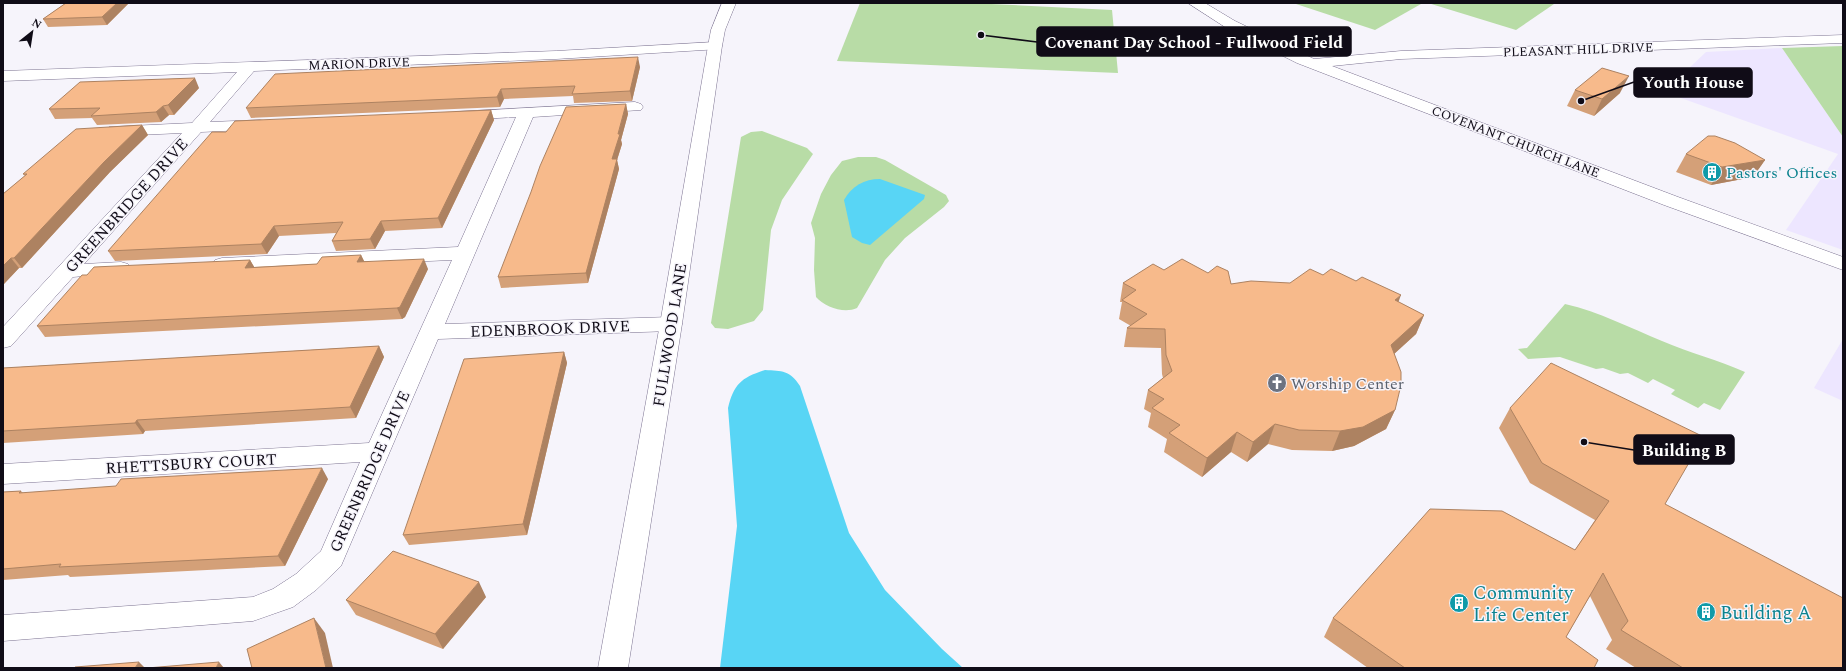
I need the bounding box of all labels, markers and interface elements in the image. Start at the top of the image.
north arrow [12,12,52,52]
text: N [29,14,45,33]
callout: Covenant Day School - Fullwood Field [1037,27,1351,56]
text: Covenant Day School - Fullwood Field [1045,30,1343,56]
street label: PLEASANT HILL DRIVE [1502,37,1654,63]
street label: MARION DRIVE [308,52,410,76]
callout: Youth House [1634,68,1752,97]
text: Youth House [1642,70,1744,96]
street label: COVENANT CHURCH LANE [1429,101,1603,183]
street label: GREENBRIDGE DRIVE [59,133,194,279]
building icon: Pastors' Offices [1701,161,1723,183]
place label: Pastors' Offices [1726,161,1837,185]
street label: FULLWOOD LANE [647,262,693,409]
street label: EDENBROOK DRIVE [470,314,630,344]
church icon: Worship Center [1266,372,1288,394]
place label: Worship Center [1291,372,1404,396]
street label: GREENBRIDGE DRIVE [323,387,416,556]
callout: Building B [1634,435,1734,464]
text: Building B [1642,438,1726,464]
street label: RHETTSBURY COURT [105,448,277,480]
place label: Community Life Center [1473,579,1574,630]
building icon: Community Life Center [1448,592,1470,614]
place label: Building A [1720,599,1812,628]
building icon: Building A [1695,601,1717,623]

